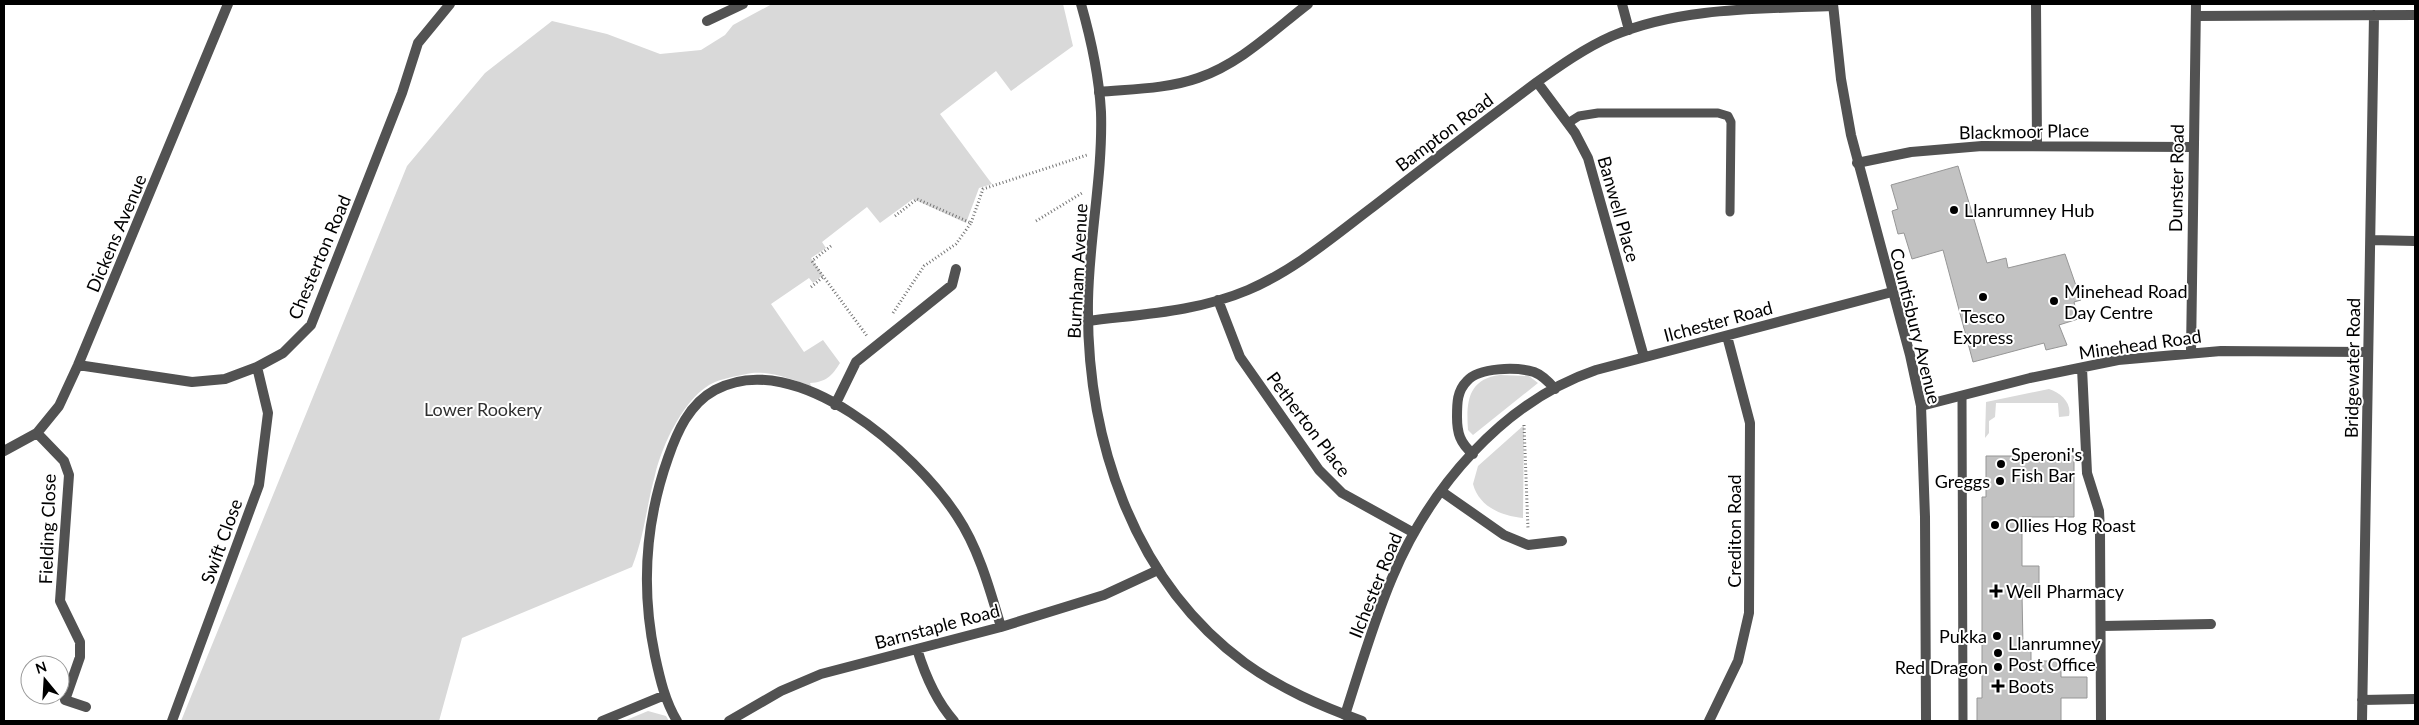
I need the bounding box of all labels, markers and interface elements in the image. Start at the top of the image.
street label: Bampton Road [1391,88,1497,176]
street label: Blackmoor Place [1959,119,2089,143]
street label: Dunster Road [2164,124,2188,232]
street label: Banwell Place [1593,154,1645,264]
street label: Dickens Avenue [81,171,151,295]
street label: Chesterton Road [283,191,355,323]
place label: Llanrumney Hub [1964,199,2094,221]
street label: Burnham Avenue [1062,203,1092,339]
marker: Llanrumney Hub [1948,204,1960,216]
street label: Countisbury Avenue [1886,246,1946,406]
place label: Minehead Road Day Centre [2064,280,2188,323]
marker: Tesco Express [1977,291,1989,303]
marker: Minehead Road Day Centre [2048,295,2060,307]
street label: Ilchester Road [1661,296,1775,346]
street label: Bridgewater Road [2340,298,2364,438]
place label: Tesco Express [1953,305,2014,348]
street label: Minehead Road [2077,325,2203,363]
street label: Petherton Place [1262,367,1356,481]
park label: Lower Rookery [424,398,543,420]
place label: Speroni's Fish Bar [2011,443,2082,486]
marker: Speroni's Fish Bar [1995,458,2007,470]
place label: Greggs [1935,470,1990,492]
street label: Fielding Close [34,473,60,585]
street label: Crediton Road [1723,474,1745,588]
marker: Greggs [1994,475,2006,487]
street label: Swift Close [196,496,246,586]
place label: Ollies Hog Roast [2005,514,2136,536]
marker: Ollies Hog Roast [1989,519,2001,531]
street label: Ilchester Road [1344,529,1406,641]
place label: Well Pharmacy [2006,580,2125,602]
marker: Well Pharmacy [1990,585,2002,597]
street label: Barnstaple Road [872,599,1002,653]
place label: Pukka [1939,625,1987,647]
marker: Pukka [1991,630,2003,642]
place label: Llanrumney Post Office [2008,632,2101,675]
marker: Llanrumney Post Office [1992,647,2004,659]
north arrow [20,655,70,705]
place label: Red Dragon [1895,656,1988,678]
text: N [33,657,49,677]
marker: Red Dragon [1992,661,2004,673]
place label: Boots [2008,675,2054,697]
marker: Boots [1992,680,2004,692]

